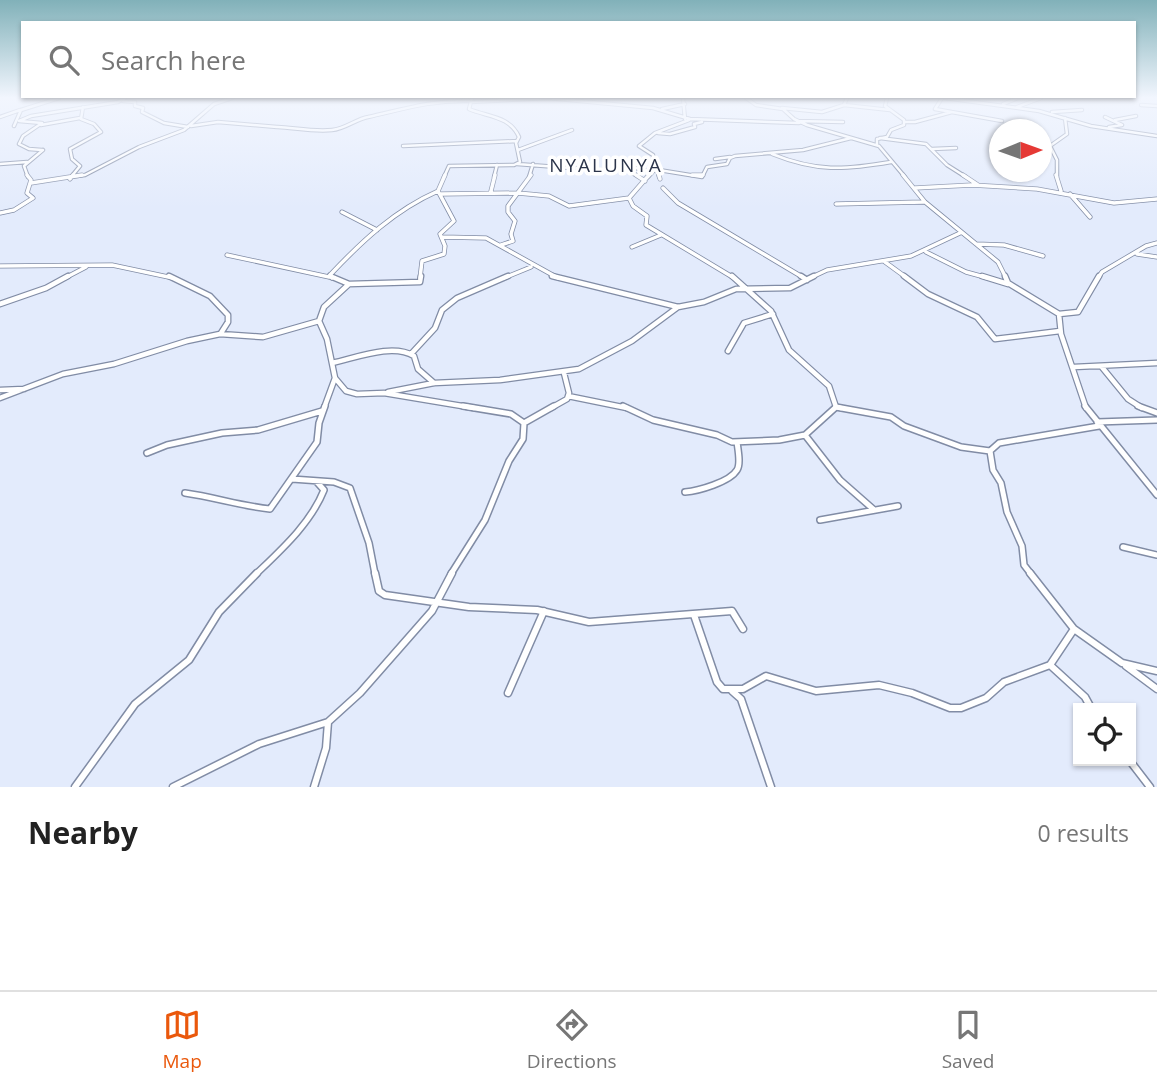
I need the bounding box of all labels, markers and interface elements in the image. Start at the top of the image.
search box [21,21,1136,98]
icon: search [45,41,83,79]
text: Search here [101,42,246,78]
north arrow [989,119,1052,182]
district label: NYALUNYA [549,152,663,178]
map controls [1073,703,1136,766]
button: locate [1073,703,1136,766]
text: Nearby [28,812,138,853]
text: 0 results [1038,817,1129,849]
tab: Map [163,1006,202,1074]
tab: Directions [527,1006,617,1074]
tab: Saved [942,1006,994,1074]

